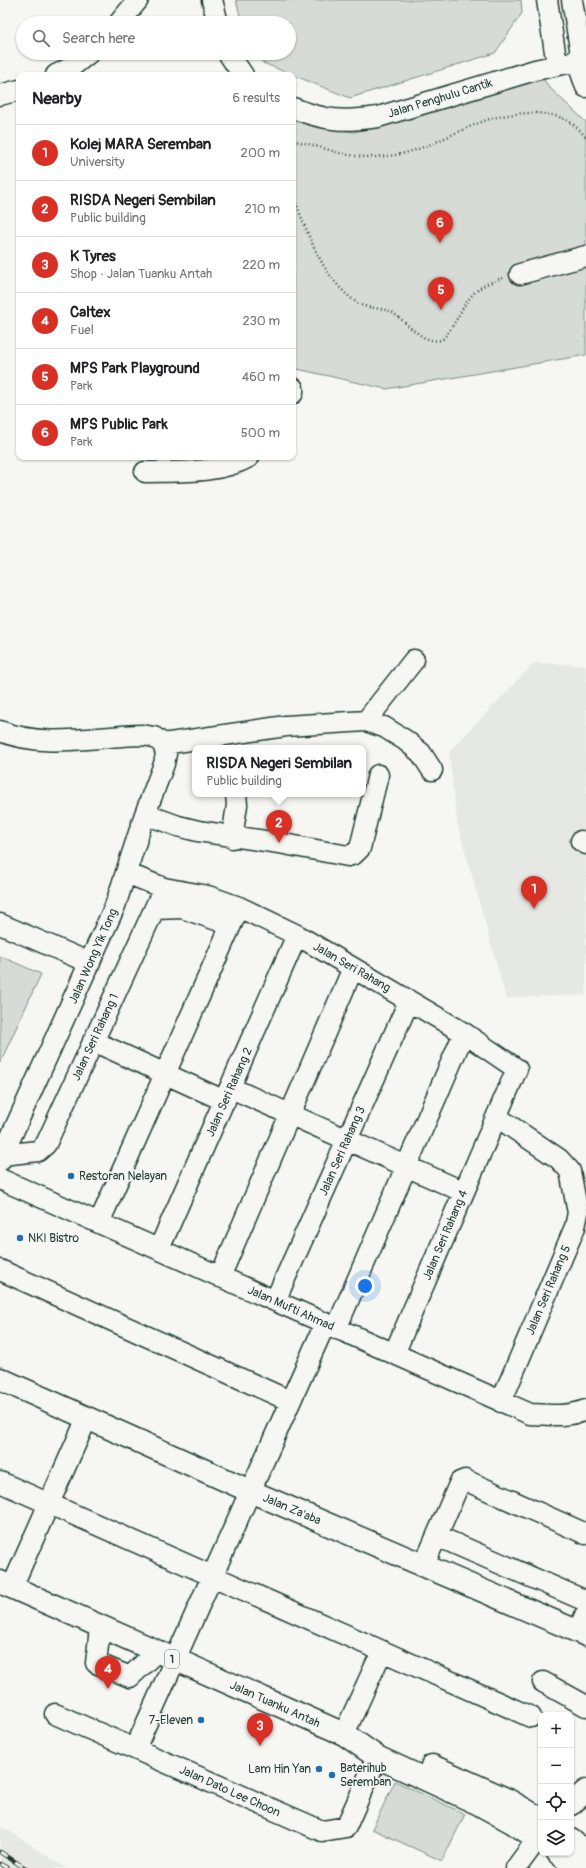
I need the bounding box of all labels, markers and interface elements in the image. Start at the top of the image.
search box [16,16,296,60]
icon: search [30,27,52,49]
text: Search here [62,29,135,48]
street label: Jalan Penghulu Cantik [386,75,494,122]
text: Nearby [32,88,81,109]
text: 6 results [233,90,280,106]
text: Kolej MARA Seremban [70,135,211,154]
text: 1 [42,145,48,161]
text: 200 m [241,145,280,161]
text: University [70,154,124,170]
text: RISDA Negeri Sembilan [70,191,216,210]
text: 2 [41,201,49,217]
text: 210 m [244,201,280,217]
text: Public building [70,210,146,226]
pin: 6 [427,210,453,243]
text: K Tyres [70,247,116,266]
text: 3 [41,257,49,273]
text: 220 m [242,257,280,273]
text: Shop · Jalan Tuanku Antah [70,266,212,282]
pin: 5 [428,277,454,310]
text: Caltex [70,303,111,322]
text: 4 [41,313,49,329]
text: 230 m [243,313,280,329]
text: Fuel [70,322,94,338]
text: MPS Park Playground [70,359,200,378]
text: 5 [41,369,49,385]
text: 460 m [242,369,280,385]
text: Park [70,378,93,394]
text: MPS Public Park [70,415,168,434]
text: 6 [41,425,49,441]
text: 500 m [241,425,280,441]
text: Park [70,434,93,450]
popup [192,745,366,797]
text: RISDA Negeri Sembilan [206,754,352,773]
text: Public building [206,773,282,789]
pin: 2 [266,810,292,843]
pin: 1 [521,876,547,909]
street label: Jalan Wong Yik Tong [66,906,121,1006]
street label: Jalan Seri Rahang [310,939,393,996]
street label: Jalan Seri Rahang 1 [69,991,122,1083]
street label: Jalan Seri Rahang 2 [203,1045,256,1139]
street label: Jalan Seri Rahang 3 [316,1104,369,1198]
place label: Restoran Nelayan [79,1169,167,1184]
marker: Restoran Nelayan [66,1171,76,1181]
street label: Jalan Seri Rahang 4 [420,1188,471,1283]
place label: NKI Bistro [28,1231,80,1246]
marker: NKI Bistro [15,1233,25,1243]
street label: Jalan Seri Rahang 5 [523,1243,574,1337]
your location [355,1276,375,1296]
street label: Jalan Mufti Ahmad [245,1283,337,1334]
street label: Jalan Za'aba [260,1490,324,1529]
road number: 1 [165,1650,179,1668]
pin: 4 [95,1656,121,1689]
street label: Jalan Tuanku Antah [227,1678,323,1731]
map controls [538,1712,574,1856]
button: + [538,1712,574,1748]
place label: 7-Eleven [149,1713,193,1728]
pin: 3 [247,1713,273,1746]
marker: 7-Eleven [196,1715,206,1725]
button: − [538,1748,574,1784]
place label: Baterihub Seremban [340,1761,392,1790]
street label: Jalan Dato Lee Choon [177,1762,283,1821]
place label: Lam Hin Yan [248,1762,311,1777]
marker: Lam Hin Yan [314,1764,324,1774]
marker: Baterihub Seremban [327,1770,337,1780]
button: locate [538,1784,574,1820]
button: layers [538,1820,574,1856]

